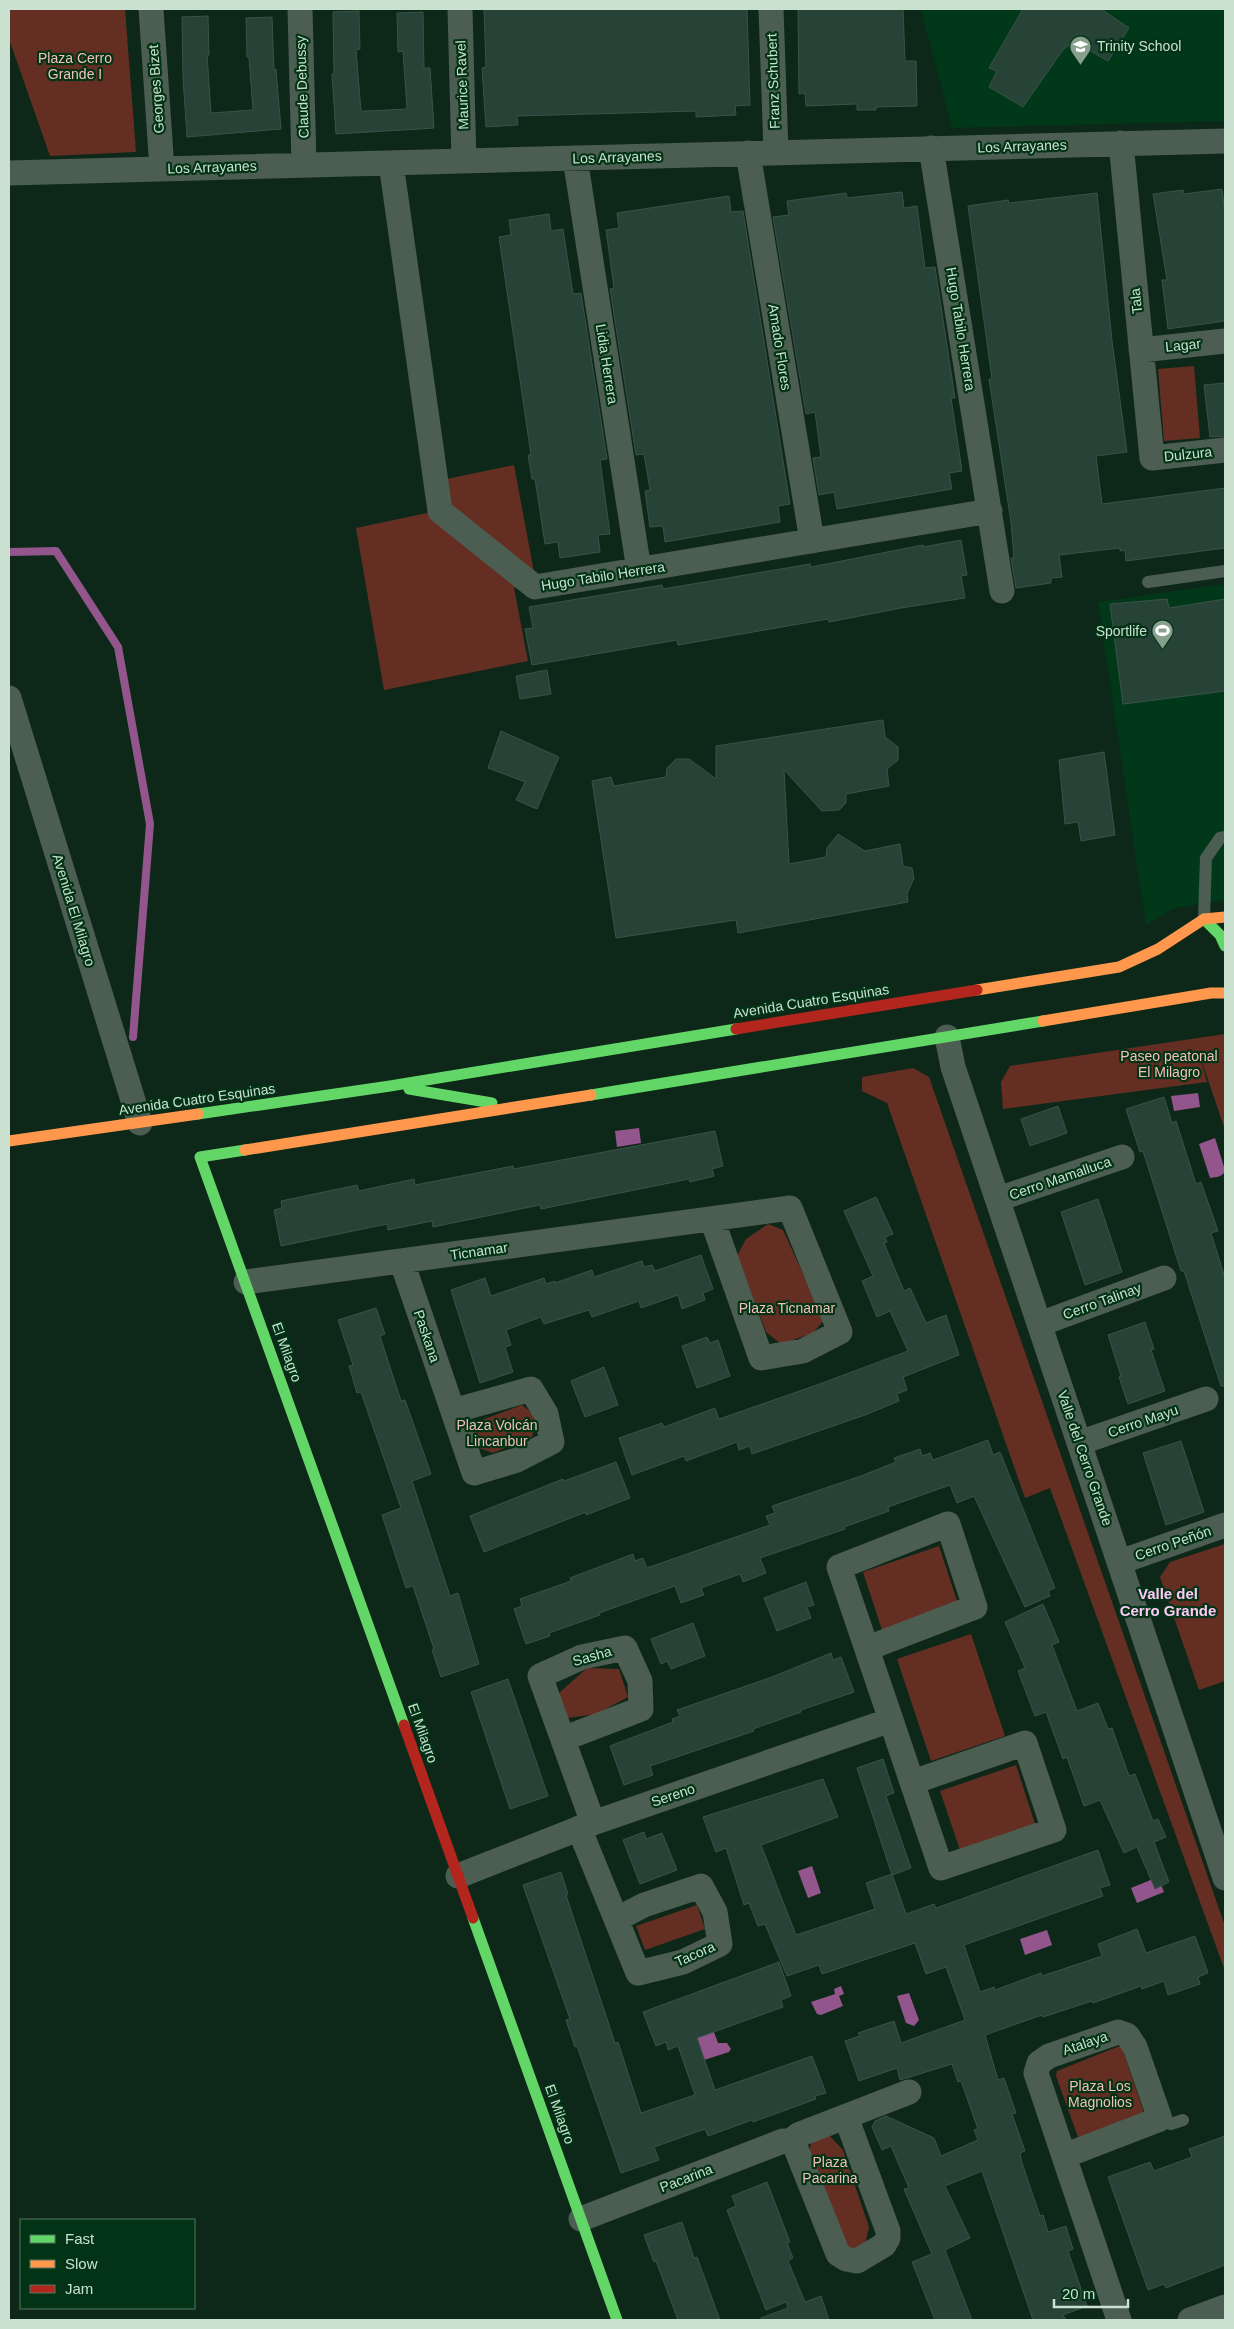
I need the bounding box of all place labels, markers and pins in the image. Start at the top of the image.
school or university icon: Trinity School [1069,34,1093,65]
place label: Trinity School [1097,38,1181,54]
sports icon: Sportlife [1151,619,1175,650]
place label: Sportlife [1096,623,1147,639]

